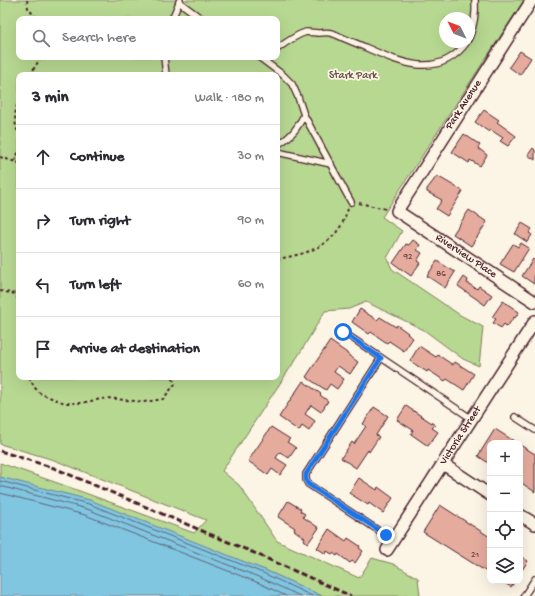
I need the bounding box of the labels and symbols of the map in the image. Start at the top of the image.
north arrow [439,12,475,48]
park label: Stark Park [329,70,378,82]
street label: Park Avenue [443,78,485,133]
street label: Riverview Place [433,232,499,281]
house number: 92 [403,252,413,263]
house number: 86 [436,269,446,280]
route start [334,323,352,341]
street label: Victoria Street [437,403,485,468]
route end [377,526,395,544]
house number: 21 [471,550,479,561]

